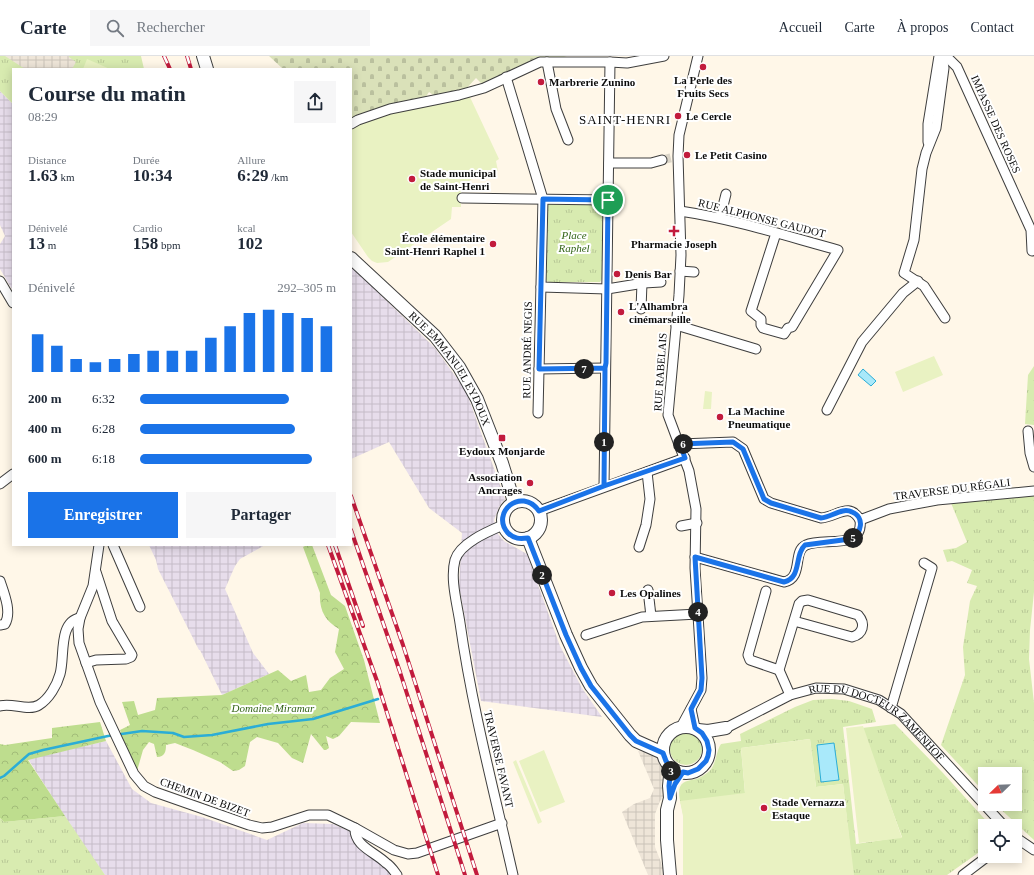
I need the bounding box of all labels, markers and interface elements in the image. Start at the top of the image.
search box [90,10,370,46]
text: Carte [20,17,66,38]
icon: search [104,17,126,39]
text: Rechercher [136,19,205,35]
text: Accueil [779,20,822,35]
text: Carte [844,20,875,35]
text: À propos [897,20,948,35]
text: Contact [970,20,1014,35]
marker: La Perle des Fruits Secs [698,62,708,72]
street label: IMPASSE DES ROSES [969,73,1023,175]
place label: La Perle des Fruits Secs [674,74,733,99]
place label: Marbrerie Zunino [549,76,636,88]
marker: Marbrerie Zunino [536,77,546,87]
text: Course du matin [28,81,186,106]
button: share [294,81,336,123]
text: 08:29 [28,109,58,124]
place label: Le Cercle [686,110,731,122]
marker: Le Cercle [673,111,683,121]
district label: SAINT-HENRI [579,112,671,127]
place label: Le Petit Casino [695,149,768,161]
marker: Le Petit Casino [682,150,692,160]
text: Distance [28,154,66,166]
text: Durée [133,154,160,166]
text: Allure [237,154,265,166]
text: 1.63 [28,166,58,185]
text: 10:34 [133,166,172,185]
text: 6:29 [237,166,269,185]
place label: Stade municipal de Saint-Henri [420,167,496,192]
text: km [58,171,75,183]
text: /km [269,171,288,183]
marker: Stade municipal de Saint-Henri [407,174,417,184]
pin [591,183,625,217]
icon: arrive [597,189,619,211]
street label: RUE ALPHONSE GAUDOT [697,196,827,240]
text: Dénivelé [28,222,68,234]
text: Cardio [133,222,163,234]
text: kcal [237,222,256,234]
marker: Pharmacie Joseph [669,226,679,236]
park label: Place Raphel [557,229,590,254]
place label: École élémentaire Saint-Henri Raphel 1 [385,232,485,257]
text: 13 [28,234,45,253]
text: 158 [133,234,158,253]
text: 102 [237,234,263,253]
place label: Pharmacie Joseph [631,238,717,250]
text: m [45,239,56,251]
text: bpm [158,239,180,251]
marker: École élémentaire Saint-Henri Raphel 1 [488,239,498,249]
place label: Denis Bar [625,268,672,280]
marker: Denis Bar [612,269,622,279]
text: Dénivelé [28,280,75,295]
text: 292–305 m [277,280,336,295]
place label: L'Alhambra cinémarseille [629,300,691,325]
street label: RUE ANDRÉ NEGIS [520,301,534,399]
marker: L'Alhambra cinémarseille [616,307,626,317]
street label: RUE EMMANUEL EYDOUX [407,309,493,427]
street label: RUE RABELAIS [651,332,669,412]
pin: 7 [574,359,594,379]
text: 7 [581,363,587,375]
text: 200 m [28,391,62,406]
text: 6:32 [92,391,115,406]
place label: La Machine Pneumatique [728,405,790,430]
marker: La Machine Pneumatique [715,412,725,422]
text: 400 m [28,421,62,436]
text: 6:28 [92,421,115,436]
pin: 1 [594,432,614,452]
marker: Eydoux Monjarde [497,433,507,443]
pin: 6 [673,434,693,454]
text: 1 [601,436,607,448]
text: 6 [680,438,686,450]
place label: Eydoux Monjarde [459,445,545,457]
text: 600 m [28,451,62,466]
text: 6:18 [92,451,115,466]
place label: Association Ancrages [468,471,523,496]
street label: TRAVERSE DU RÉGALI [893,476,1011,502]
marker: Association Ancrages [525,478,535,488]
button: Enregistrer [28,492,178,538]
button: Partager [186,492,336,538]
pin: 5 [843,528,863,548]
text: 5 [850,532,856,544]
pin: 2 [532,565,552,585]
text: 2 [539,569,545,581]
place label: Les Opalines [620,587,682,599]
marker: Les Opalines [607,588,617,598]
pin: 4 [688,602,708,622]
text: 4 [695,606,701,618]
street label: RUE DU DOCTEUR ZAMENHOF [807,682,947,763]
park label: Domaine Miramar [231,702,315,714]
street label: TRAVERSE FAVANT [482,709,516,809]
pin: 3 [661,761,681,781]
text: 3 [668,765,674,777]
north arrow [978,767,1022,811]
map controls [978,767,1022,863]
street label: CHEMIN DE BIZET [158,775,252,819]
place label: Stade Vernazza Estaque [772,796,845,821]
marker: Stade Vernazza Estaque [759,803,769,813]
button: locate [978,819,1022,863]

